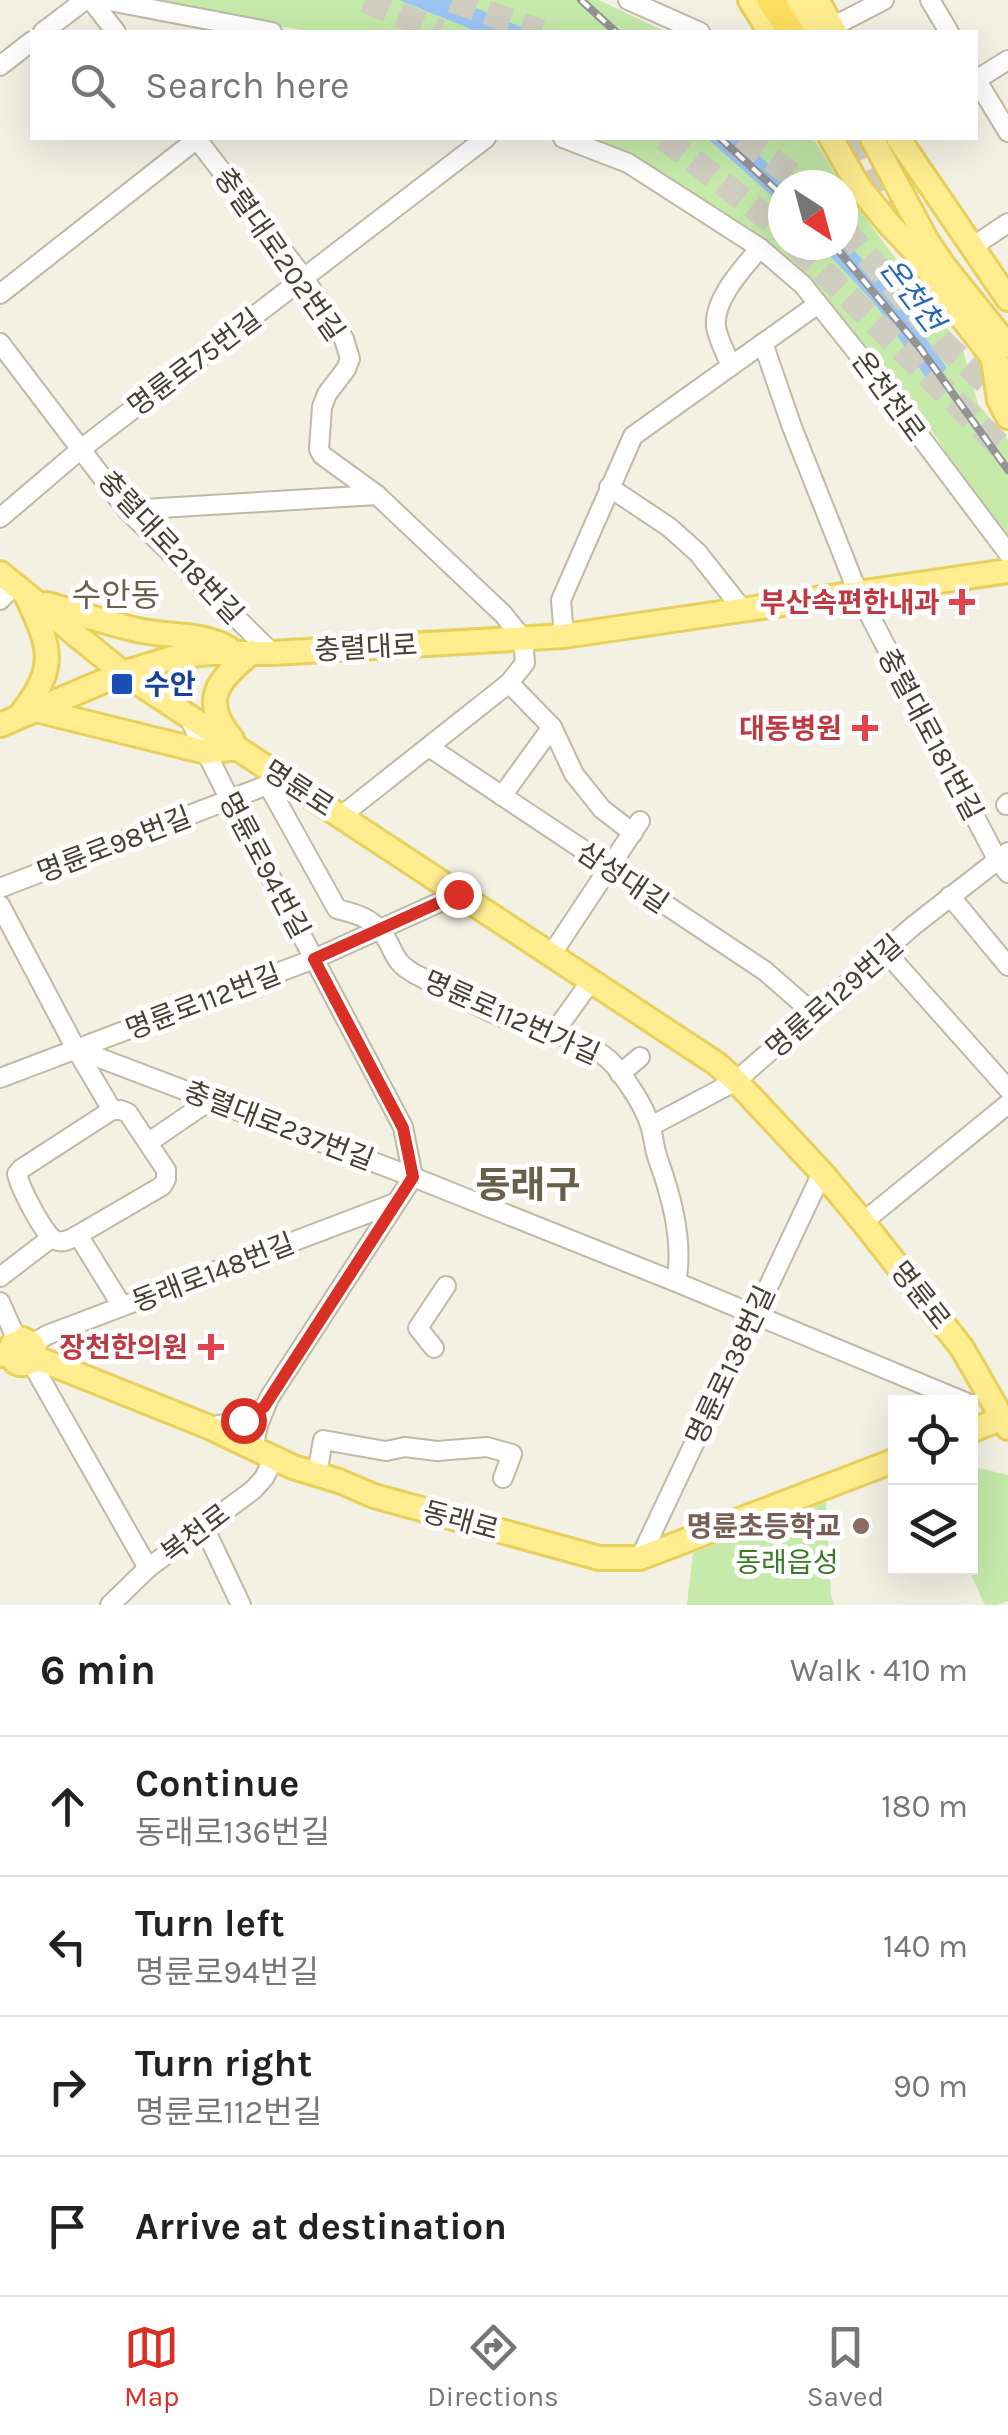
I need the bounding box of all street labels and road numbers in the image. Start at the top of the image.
street label: 충렬대로202번길 [208,161,352,347]
street label: 명륜로75번길 [121,302,267,423]
street label: 온천천로 [845,345,932,448]
street label: 충렬대로218번길 [91,464,250,631]
street label: 충렬대로 [314,628,418,667]
street label: 충렬대로181번길 [871,642,990,826]
street label: 명륜로 [257,754,340,823]
street label: 명륜로94번길 [212,787,317,944]
street label: 명륜로98번길 [33,800,196,889]
street label: 삼성대길 [571,835,675,920]
street label: 명륜로129번길 [759,928,910,1065]
street label: 명륜로112번길 [121,957,285,1046]
street label: 명륜로112번가길 [419,964,605,1071]
street label: 충렬대로237번길 [179,1074,378,1177]
street label: 동래로148번길 [127,1226,299,1318]
street label: 명륜로 [884,1255,957,1336]
street label: 명륜로138번길 [679,1280,782,1450]
street label: 동래로 [419,1495,502,1546]
street label: 복천로 [155,1497,236,1570]

